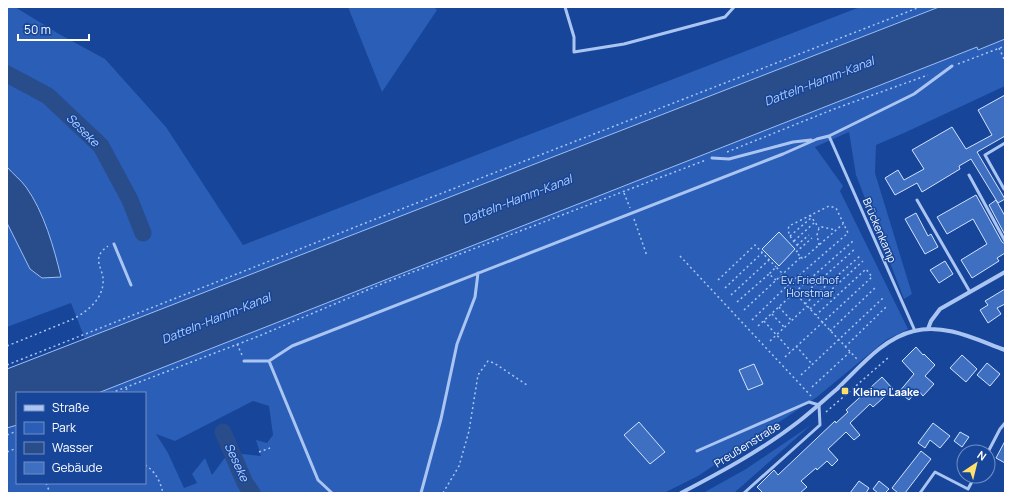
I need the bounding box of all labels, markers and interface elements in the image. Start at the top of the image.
scale bar [18,16,89,42]
text: 50 m [24,21,51,38]
water label: Datteln-Hamm-Kanal [762,51,878,110]
water label: Seseke [63,110,104,151]
water label: Datteln-Hamm-Kanal [460,169,576,228]
street label: Brückenkamp [860,195,901,265]
park label: Ev. Friedhof Horstmar [781,272,839,300]
water label: Datteln-Hamm-Kanal [159,288,275,348]
place label: Kleine Laake [853,384,920,399]
marker: Kleine Laake [840,386,850,396]
legend [16,392,146,484]
text: Straße [52,399,89,416]
street label: Preußenstraße [711,417,784,470]
text: Park [52,419,77,436]
text: Wasser [52,439,94,456]
water label: Seseke [221,440,254,485]
north arrow [956,444,996,484]
text: N [974,447,990,464]
text: Gebäude [52,459,103,476]

